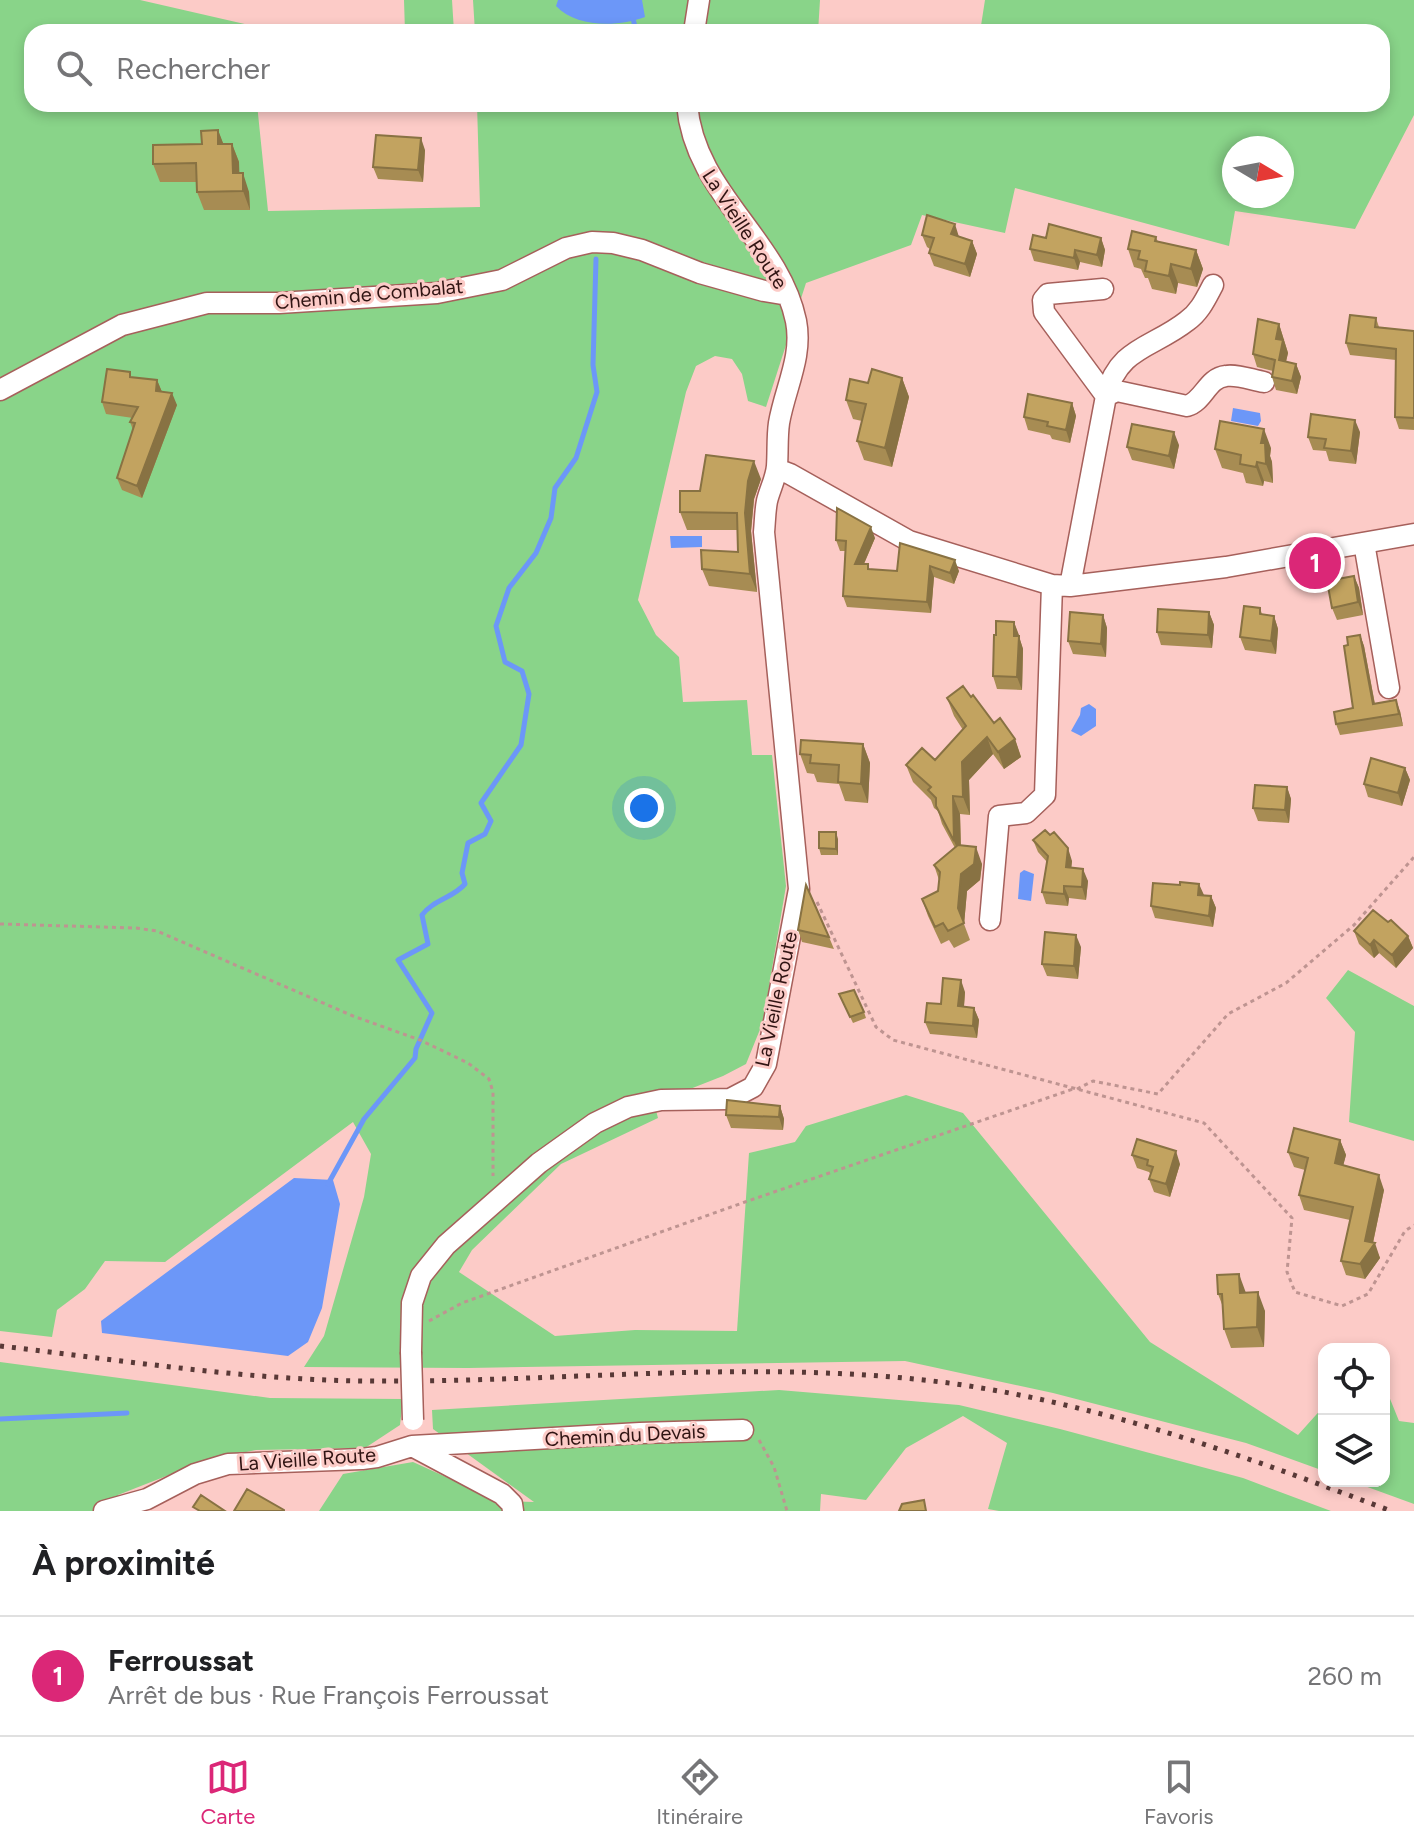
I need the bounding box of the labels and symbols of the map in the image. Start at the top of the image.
north arrow [1222,136,1294,208]
street label: La Vieille Route [697,165,793,293]
street label: Chemin de Combalat [274,274,464,314]
pin: 1 [1289,533,1341,593]
your location [624,788,664,828]
street label: La Vieille Route [750,929,802,1069]
street label: Chemin du Devais [544,1419,706,1451]
street label: La Vieille Route [237,1442,377,1476]

